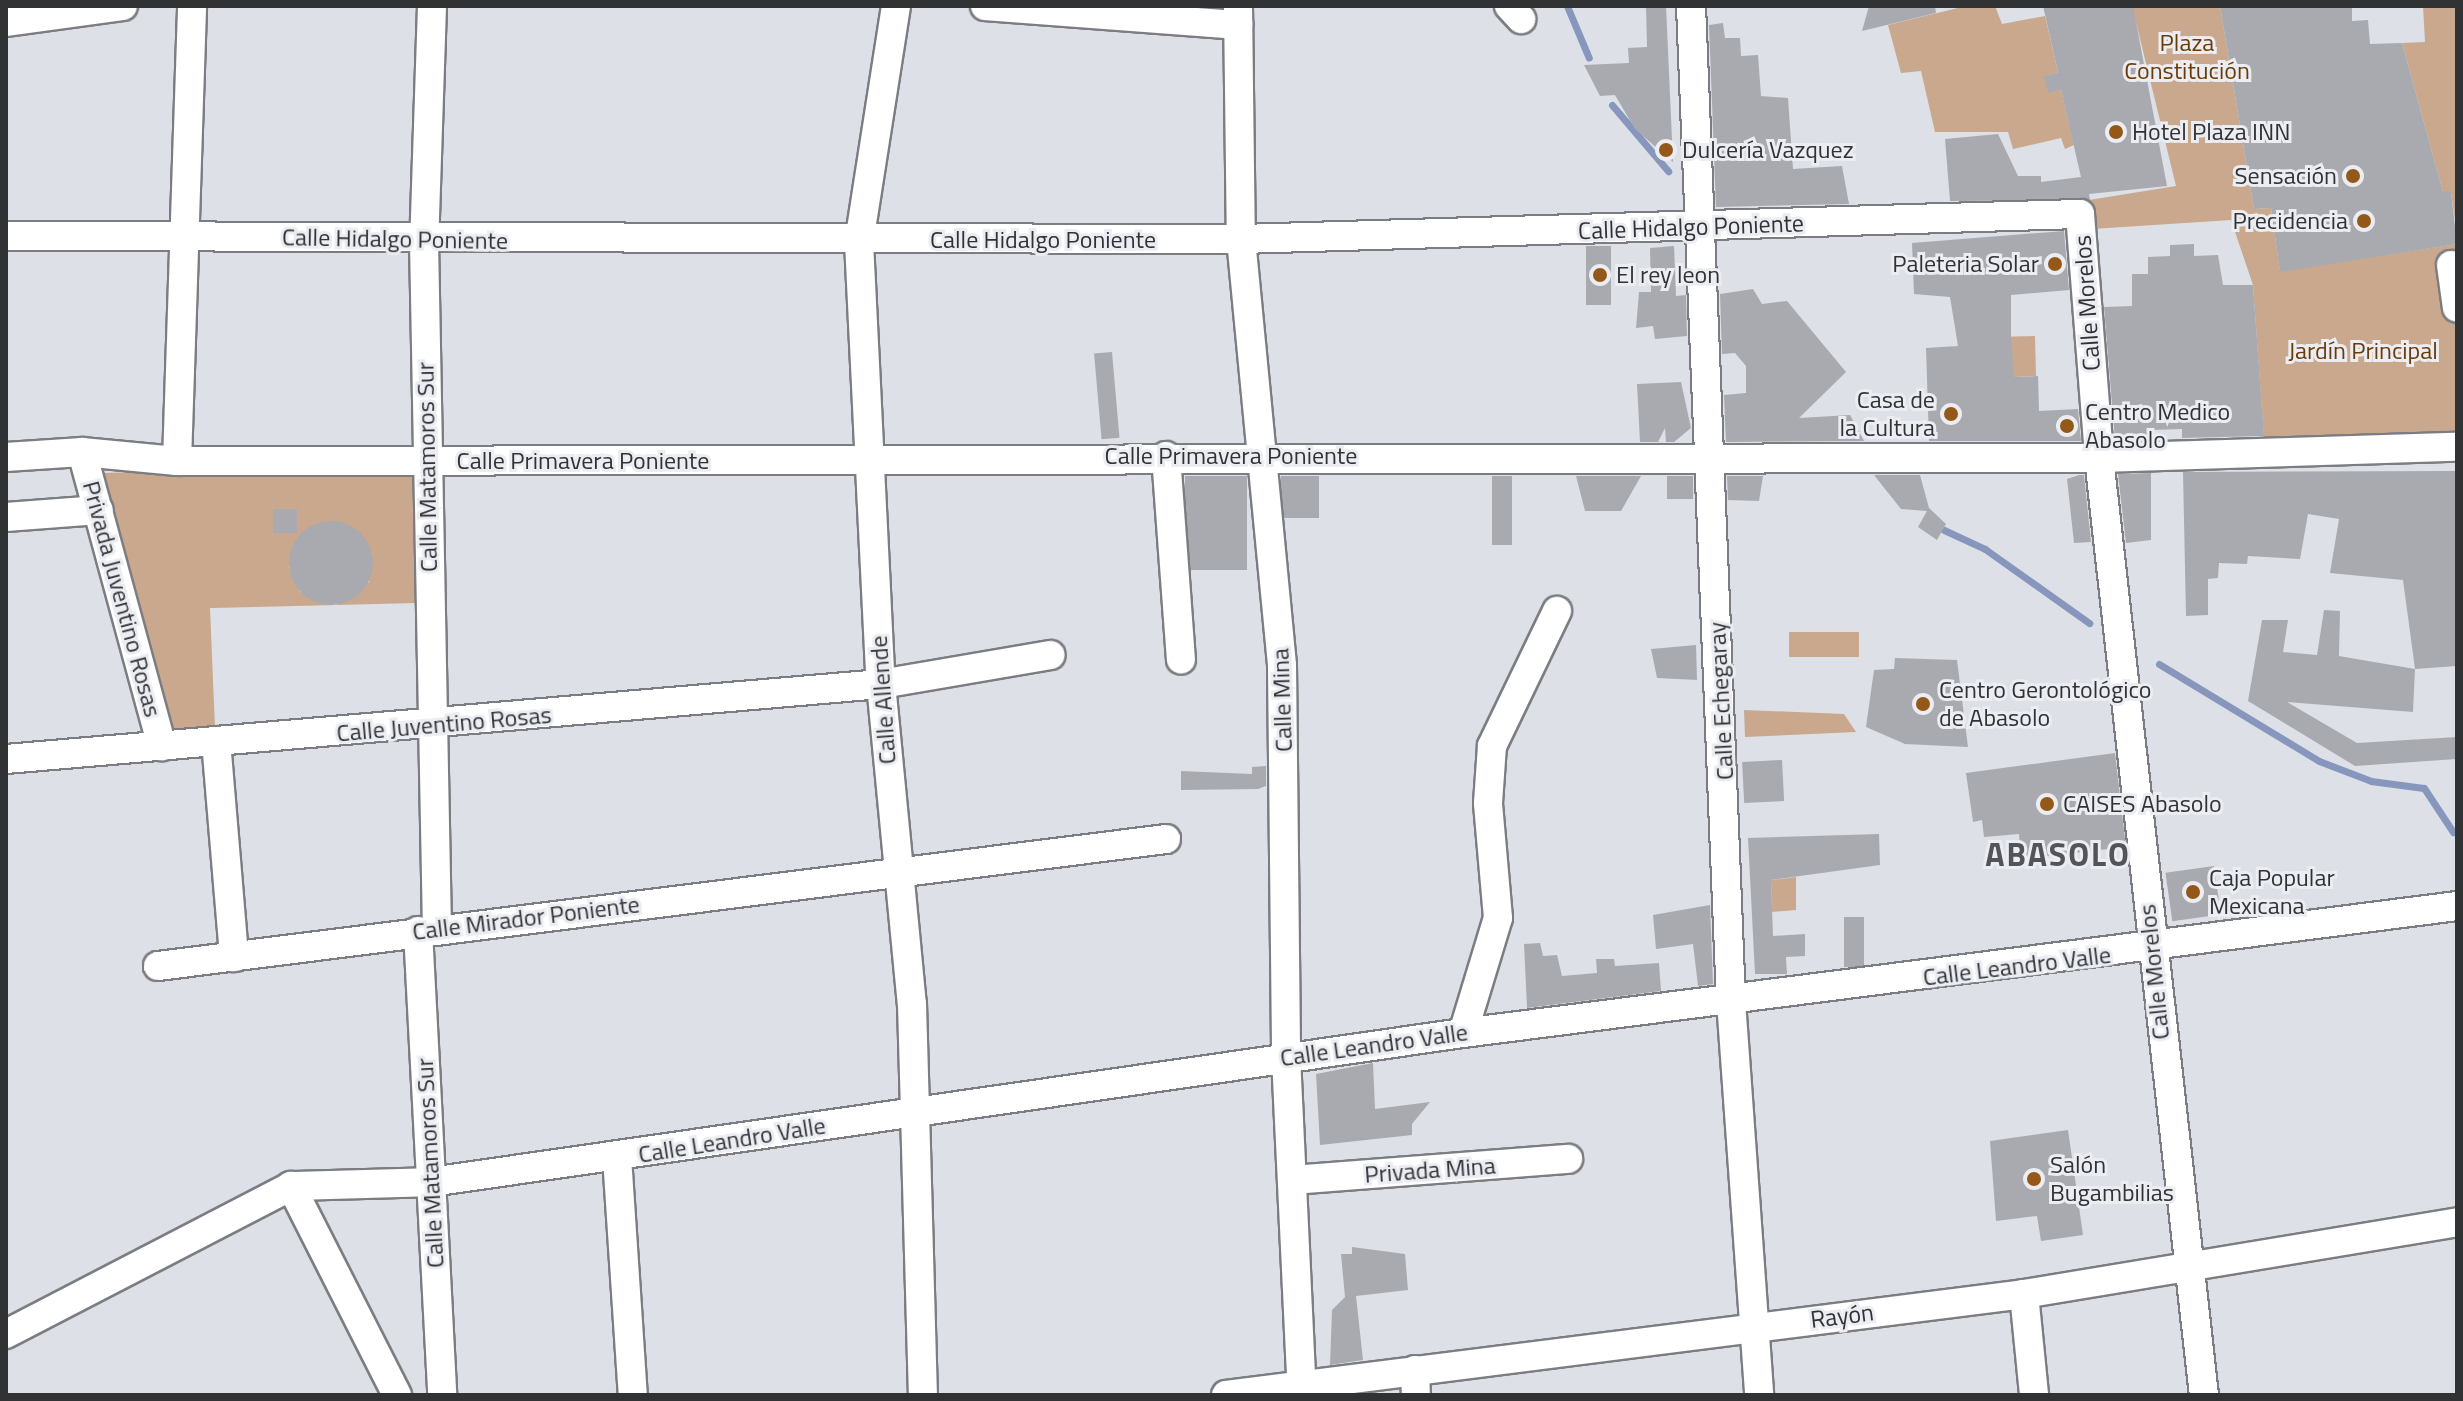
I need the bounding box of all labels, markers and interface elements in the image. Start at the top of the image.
park label: Plaza Constitución [2124,29,2250,85]
place label: Hotel Plaza INN [2132,118,2290,146]
marker: Hotel Plaza INN [2107,123,2125,141]
place label: Dulcería Vazquez [1682,136,1854,164]
marker: Dulcería Vazquez [1657,141,1675,159]
place label: Sensación [2235,162,2337,190]
marker: Sensación [2344,167,2362,185]
place label: Precidencia [2232,207,2348,235]
street label: Calle Hidalgo Poniente [1578,209,1804,245]
marker: Precidencia [2355,212,2373,230]
street label: Calle Hidalgo Poniente [282,223,508,255]
street label: Calle Hidalgo Poniente [930,226,1156,254]
street label: Calle Morelos [2068,234,2106,372]
place label: Paleteria Solar [1892,250,2039,278]
marker: Paleteria Solar [2046,255,2064,273]
place label: El rey leon [1616,261,1720,289]
marker: El rey leon [1591,266,1609,284]
park label: Jardín Principal [2288,337,2438,365]
street label: Calle Matamoros Sur [411,362,443,572]
place label: Casa de la Cultura [1840,386,1935,442]
place label: Centro Medico Abasolo [2085,398,2230,454]
marker: Casa de la Cultura [1942,405,1960,423]
marker: Centro Medico Abasolo [2056,415,2078,437]
street label: Calle Primavera Poniente [1105,442,1357,470]
street label: Calle Primavera Poniente [457,447,709,475]
street label: Privada Juventino Rosas [77,478,167,720]
street label: Calle Echegaray [1702,621,1740,781]
street label: Calle Allende [864,635,902,765]
street label: Calle Mina [1266,648,1298,752]
place label: Centro Gerontológico de Abasolo [1939,676,2152,732]
marker: Centro Gerontológico de Abasolo [1914,695,1932,713]
street label: Calle Juventino Rosas [335,700,553,748]
place label: CAISES Abasolo [2063,790,2222,818]
marker: CAISES Abasolo [2038,795,2056,813]
district label: ABASOLO [1985,835,2131,873]
place label: Caja Popular Mexicana [2209,864,2335,920]
marker: Caja Popular Mexicana [2184,883,2202,901]
street label: Calle Mirador Poniente [411,890,641,946]
street label: Calle Morelos [2133,903,2175,1041]
street label: Calle Leandro Valle [1921,940,2113,992]
street label: Calle Leandro Valle [1278,1018,1470,1072]
street label: Calle Matamoros Sur [410,1057,450,1269]
street label: Calle Leandro Valle [636,1111,828,1169]
street label: Privada Mina [1363,1151,1497,1189]
place label: Salón Bugambilias [2050,1151,2174,1207]
marker: Salón Bugambilias [2025,1170,2043,1188]
street label: Rayón [1809,1298,1875,1334]

